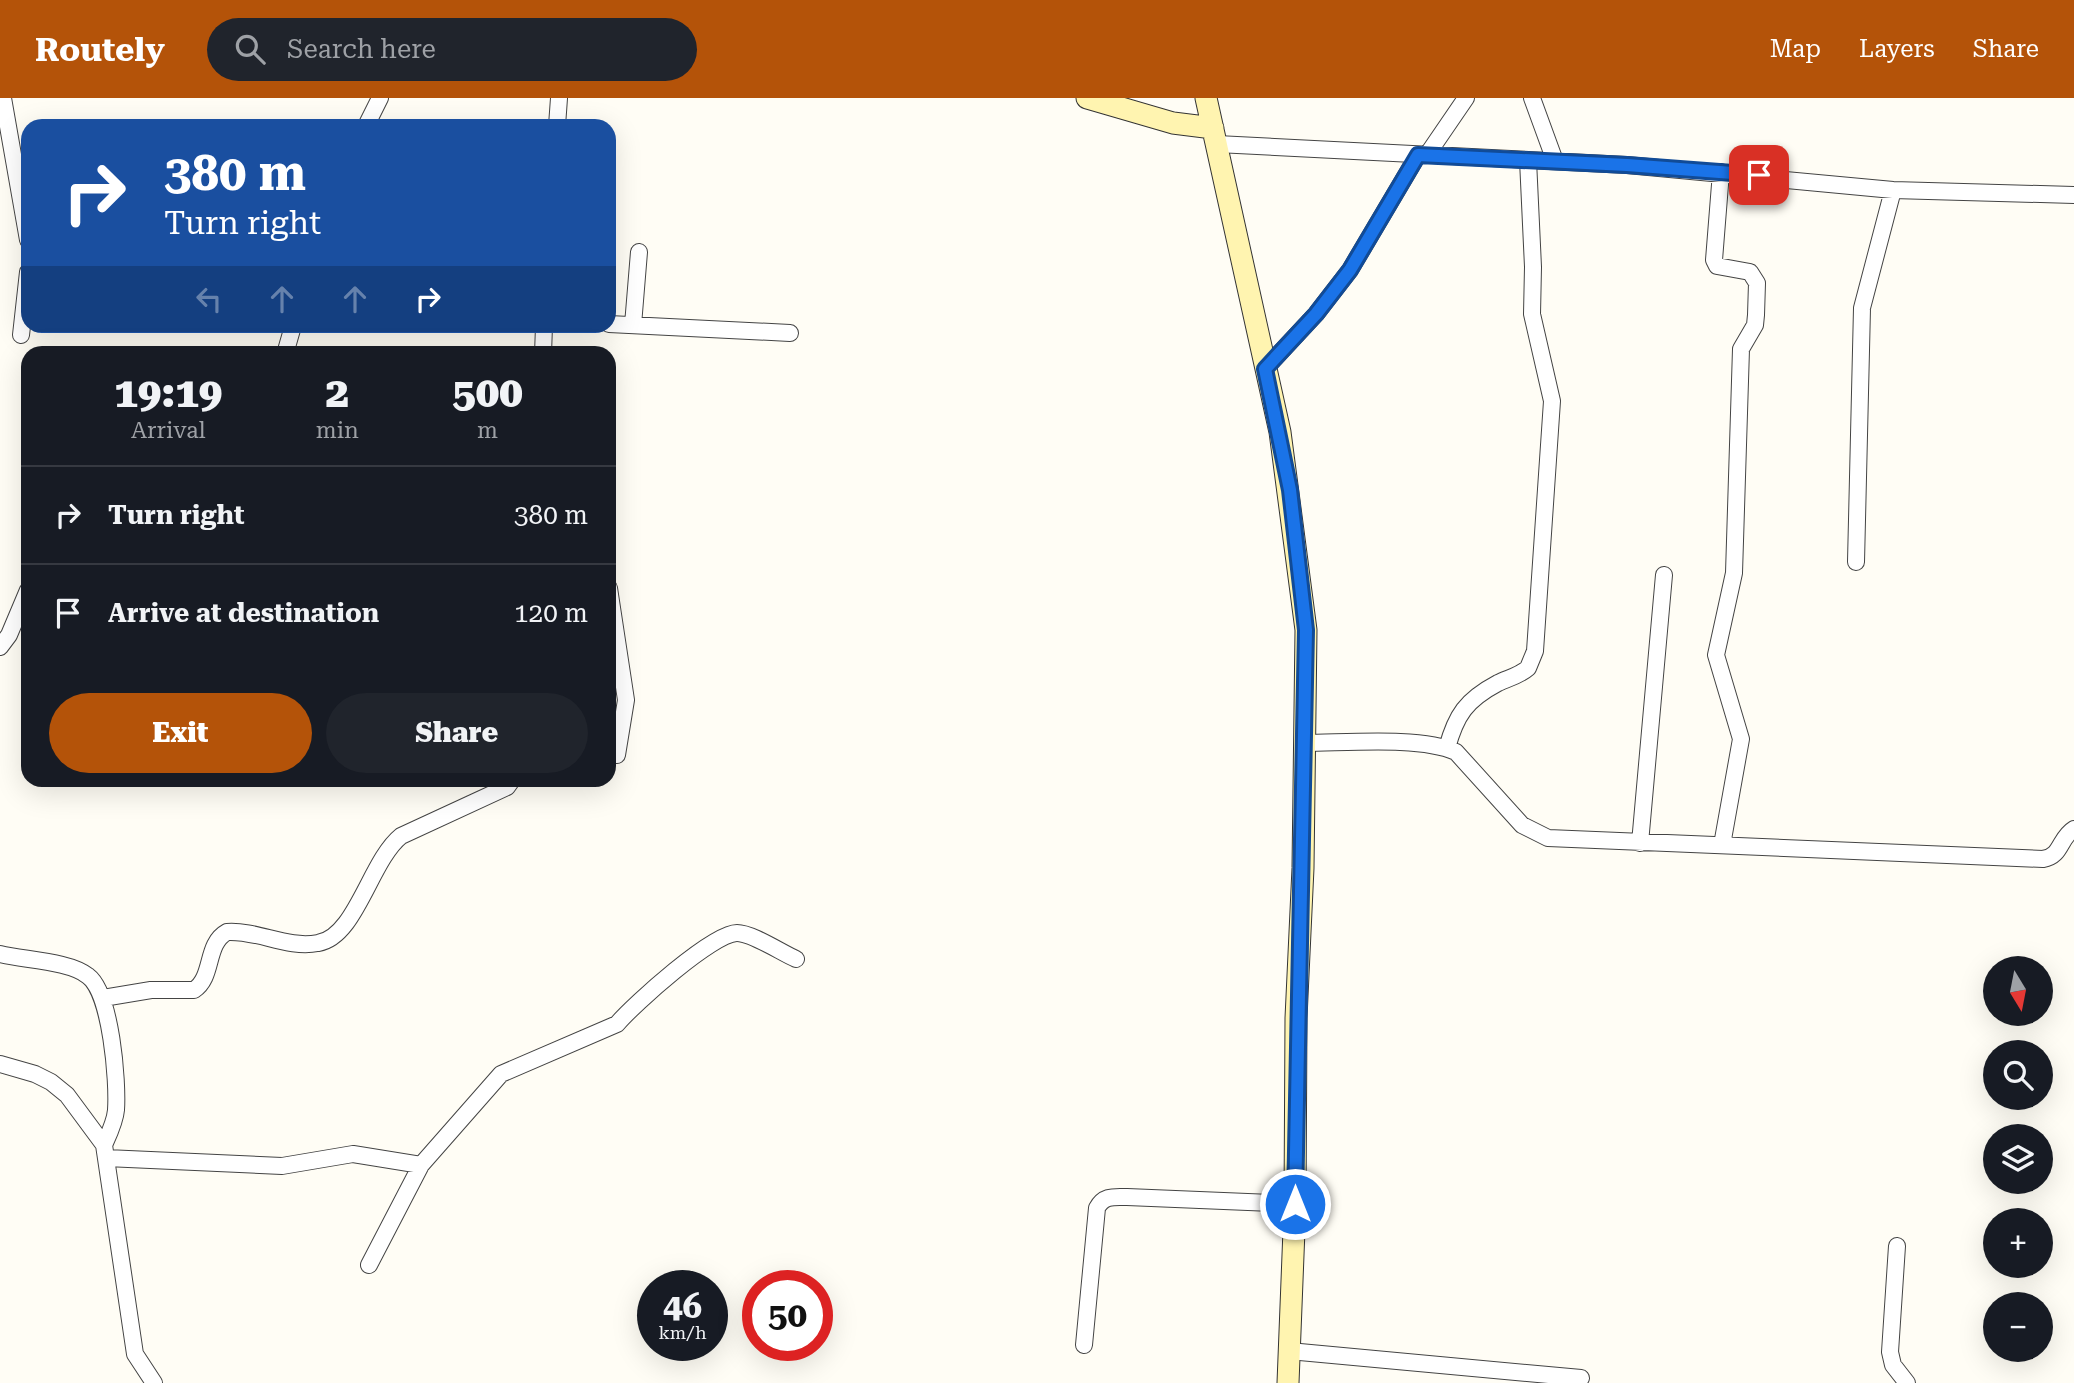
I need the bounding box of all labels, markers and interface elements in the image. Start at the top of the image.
search box [207,18,697,81]
text: Routely [35,30,165,69]
icon: search [231,30,269,68]
text: Search here [287,34,436,64]
text: Map [1770,35,1821,63]
text: Layers [1859,35,1935,63]
text: Share [1973,35,2039,63]
text: 380 m [164,145,306,202]
pin [1729,145,1789,205]
icon: right [49,147,140,238]
icon: arrive [1740,156,1778,194]
text: Turn right [164,204,321,242]
icon: left [190,280,228,318]
icon: ahead [263,280,301,318]
icon: ahead [336,280,374,318]
icon: right [409,280,447,318]
text: 19:19 [114,368,222,417]
text: 2 [325,368,349,417]
text: 500 [452,368,523,417]
text: Arrival [131,417,206,444]
text: min [316,417,359,444]
text: m [477,417,498,444]
icon: right [49,496,87,534]
text: Turn right [108,500,244,530]
text: 380 m [514,500,588,530]
icon: arrive [49,594,87,632]
text: Arrive at destination [108,598,379,628]
text: 120 m [514,598,588,628]
button: Exit [49,693,312,773]
button: Share [326,693,588,773]
north arrow [1983,956,2053,1026]
map controls [1983,956,2053,1362]
button: search [1983,1040,2053,1110]
button: layers [1983,1124,2053,1194]
position arrow [1258,1167,1332,1241]
button: + [1983,1208,2053,1278]
speed limit sign: 50 [742,1270,833,1361]
text: 46 [663,1286,702,1327]
button: − [1983,1292,2053,1362]
text: km/h [658,1322,707,1343]

